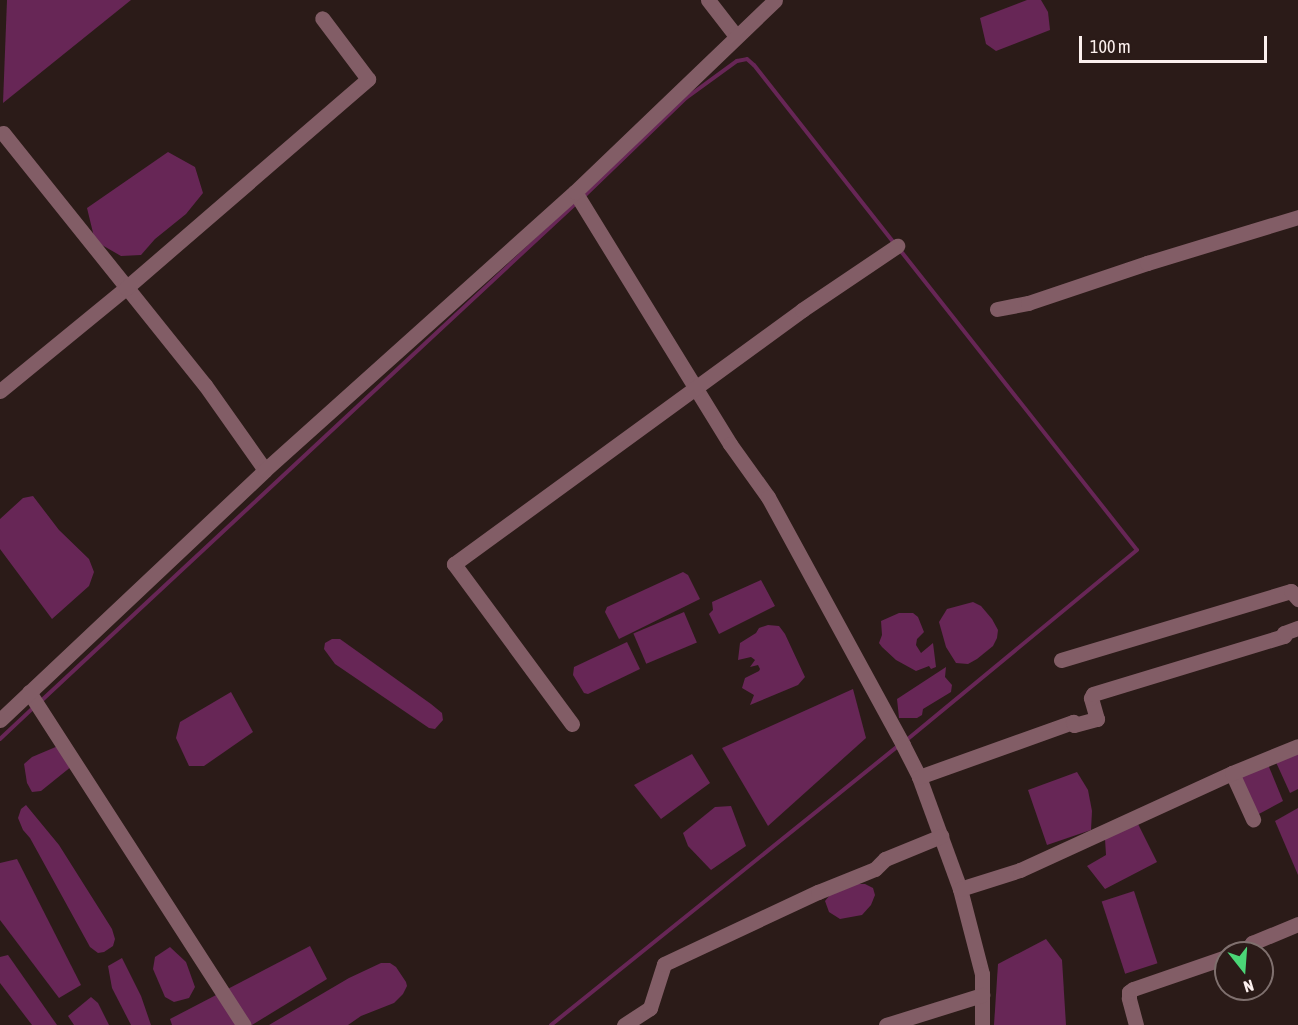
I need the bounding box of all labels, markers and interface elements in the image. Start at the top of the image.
scale bar [1082,24,1270,62]
text: 100 m [1090,36,1131,57]
north arrow [1214,941,1274,1001]
text: N [1242,976,1256,996]

